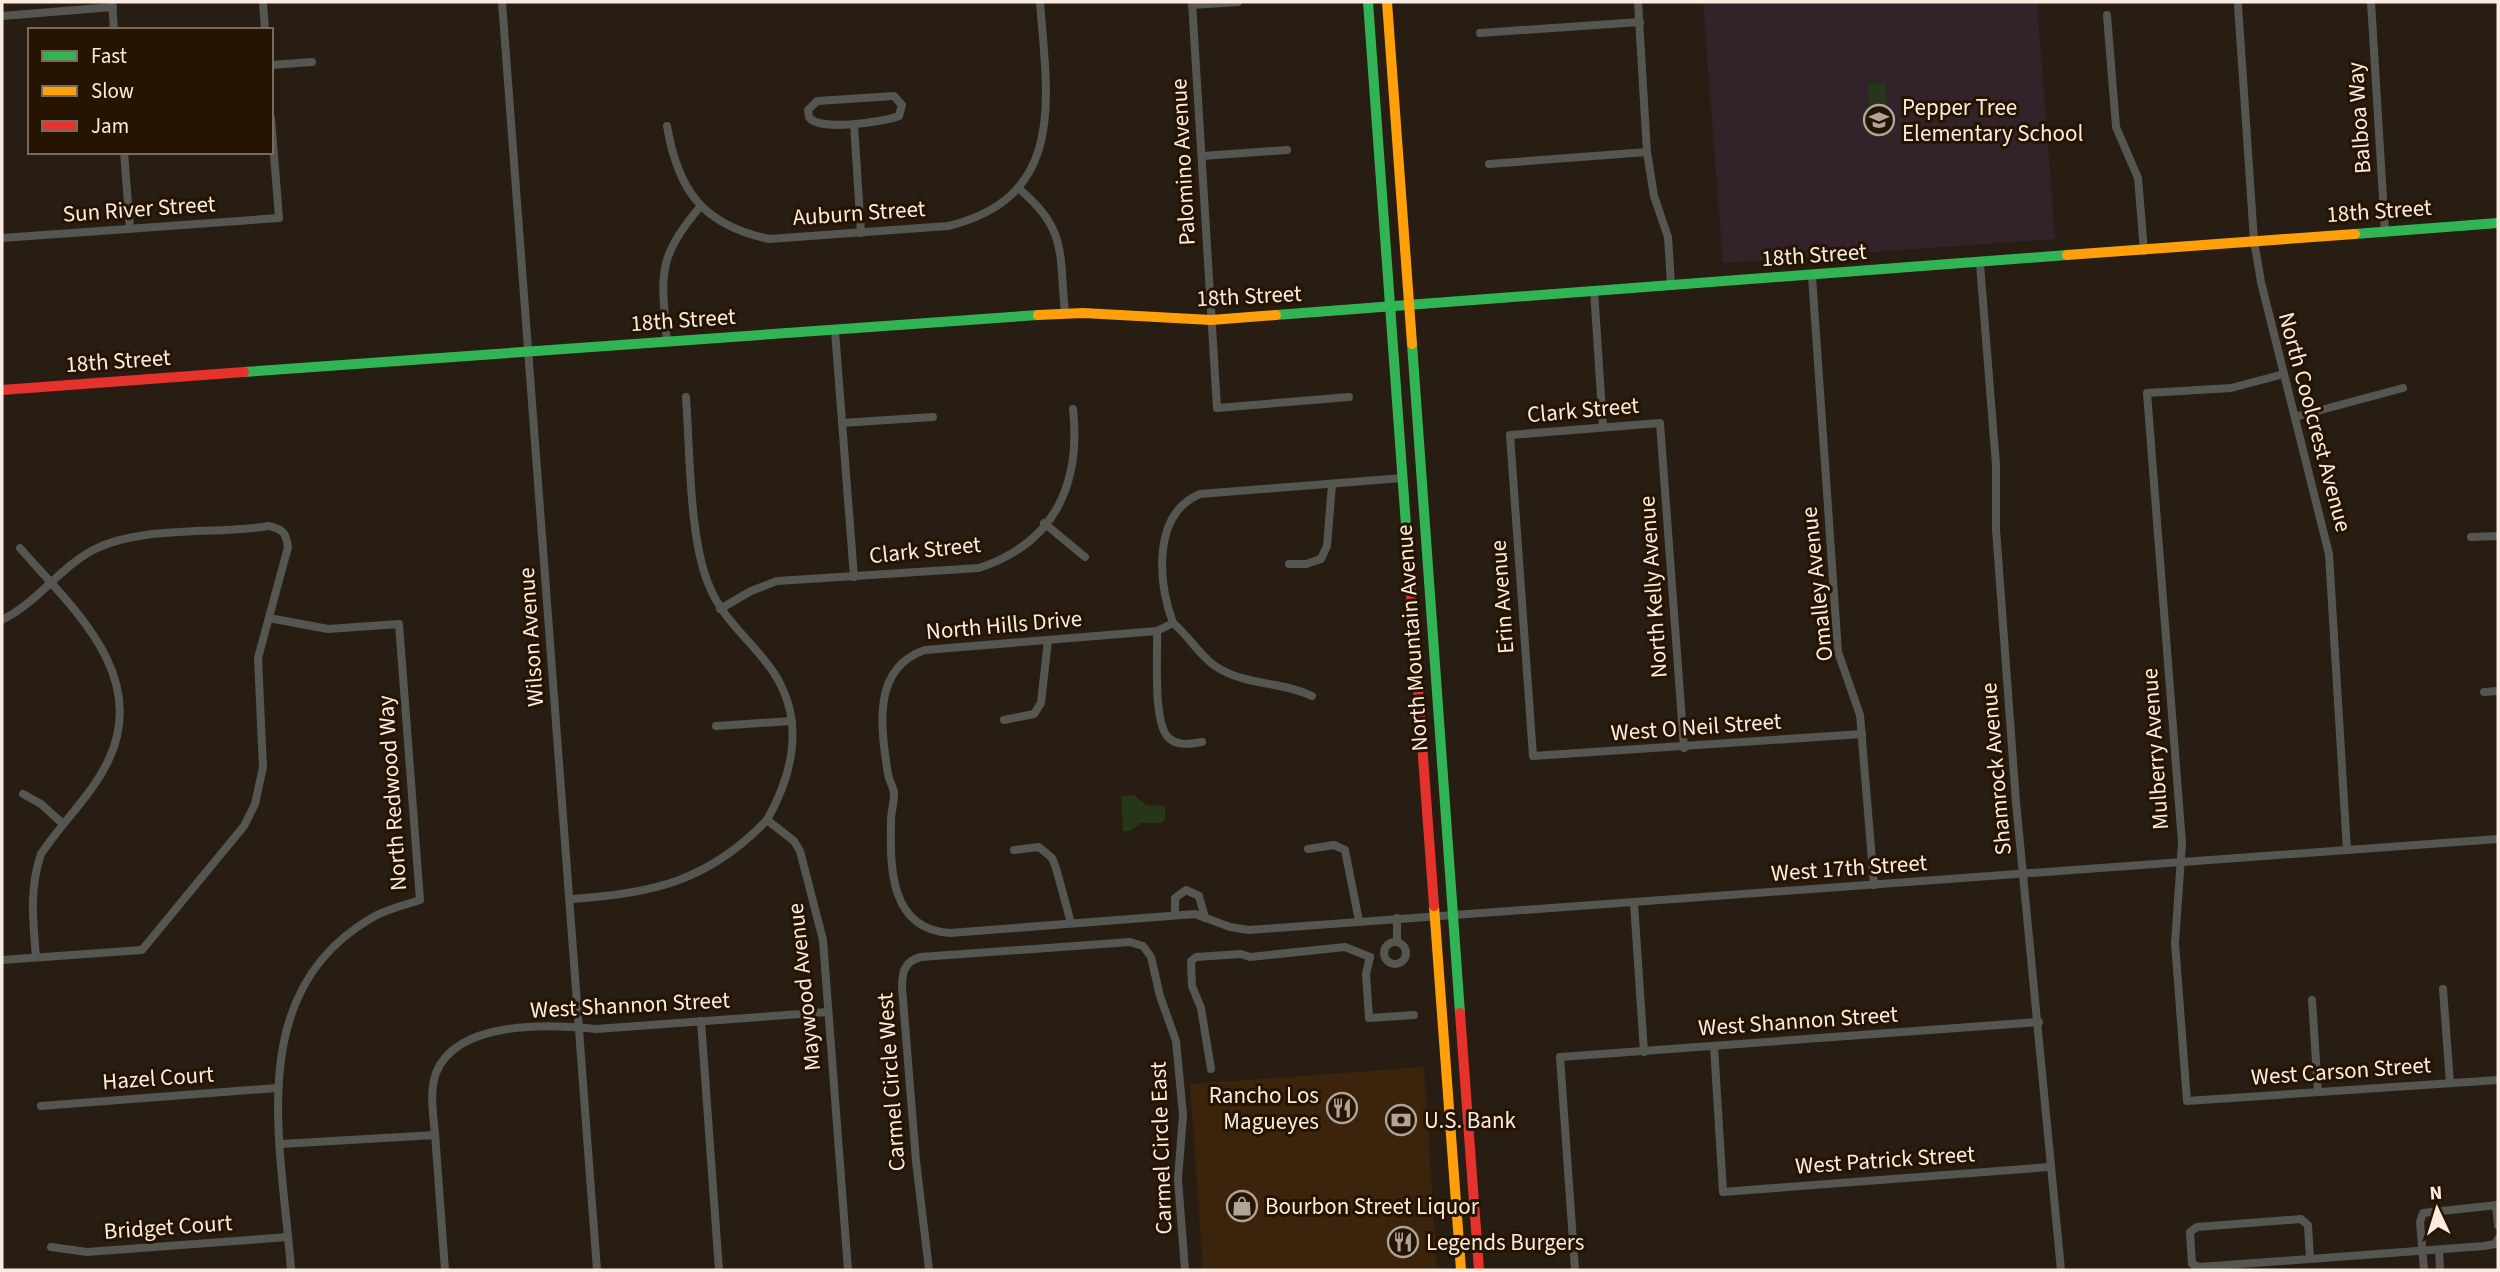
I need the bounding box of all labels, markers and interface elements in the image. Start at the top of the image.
legend [28,28,273,154]
text: Fast [91,41,127,71]
street label: Balboa Way [2339,61,2379,175]
text: Slow [91,76,134,106]
street label: Palomino Avenue [1162,78,1204,246]
place label: Pepper Tree Elementary School [1902,91,2083,150]
school or university icon: Pepper Tree Elementary School [1862,103,1896,137]
text: Jam [91,111,129,141]
street label: Sun River Street [62,187,217,231]
street label: 18th Street [2325,191,2433,231]
street label: Auburn Street [792,192,927,234]
street label: 18th Street [1760,235,1868,275]
street label: 18th Street [1196,277,1303,315]
street label: 18th Street [629,300,737,340]
street label: North Coolcrest Avenue [2270,308,2360,536]
street label: 18th Street [64,341,172,381]
street label: Clark Street [1526,389,1641,431]
street label: North Kelly Avenue [1630,495,1676,679]
street label: Omalley Avenue [1792,505,1842,663]
street label: North Mountain Avenue [1388,524,1436,752]
street label: Clark Street [867,528,983,572]
street label: Erin Avenue [1482,539,1522,655]
street label: Wilson Avenue [510,566,552,708]
street label: North Hills Drive [925,602,1083,648]
street label: Mulberry Avenue [2133,667,2177,831]
street label: Shamrock Avenue [1972,681,2020,857]
street label: North Redwood Way [369,694,415,892]
street label: West O Neil Street [1610,705,1783,749]
street label: West 17th Street [1770,846,1928,890]
street label: Maywood Avenue [779,901,829,1073]
street label: West Shannon Street [529,983,731,1027]
street label: Carmel Circle West [868,991,914,1172]
street label: West Shannon Street [1697,998,1899,1044]
street label: West Carson Street [2250,1048,2432,1094]
street label: Hazel Court [101,1058,215,1098]
street label: Carmel Circle East [1141,1061,1181,1235]
place label: Rancho Los Magueyes [1209,1079,1319,1138]
restaurant icon: Rancho Los Magueyes [1325,1091,1359,1125]
bank icon: U.S. Bank [1384,1103,1418,1137]
place label: U.S. Bank [1424,1104,1516,1137]
street label: West Patrick Street [1794,1137,1976,1183]
north arrow [2402,1174,2472,1244]
text: N [2429,1180,2443,1207]
shop icon: Bourbon Street Liquor [1225,1189,1259,1223]
place label: Bourbon Street Liquor [1265,1190,1480,1223]
street label: Bridget Court [103,1206,234,1248]
restaurant icon: Legends Burgers [1386,1225,1420,1259]
place label: Legends Burgers [1426,1226,1584,1259]

